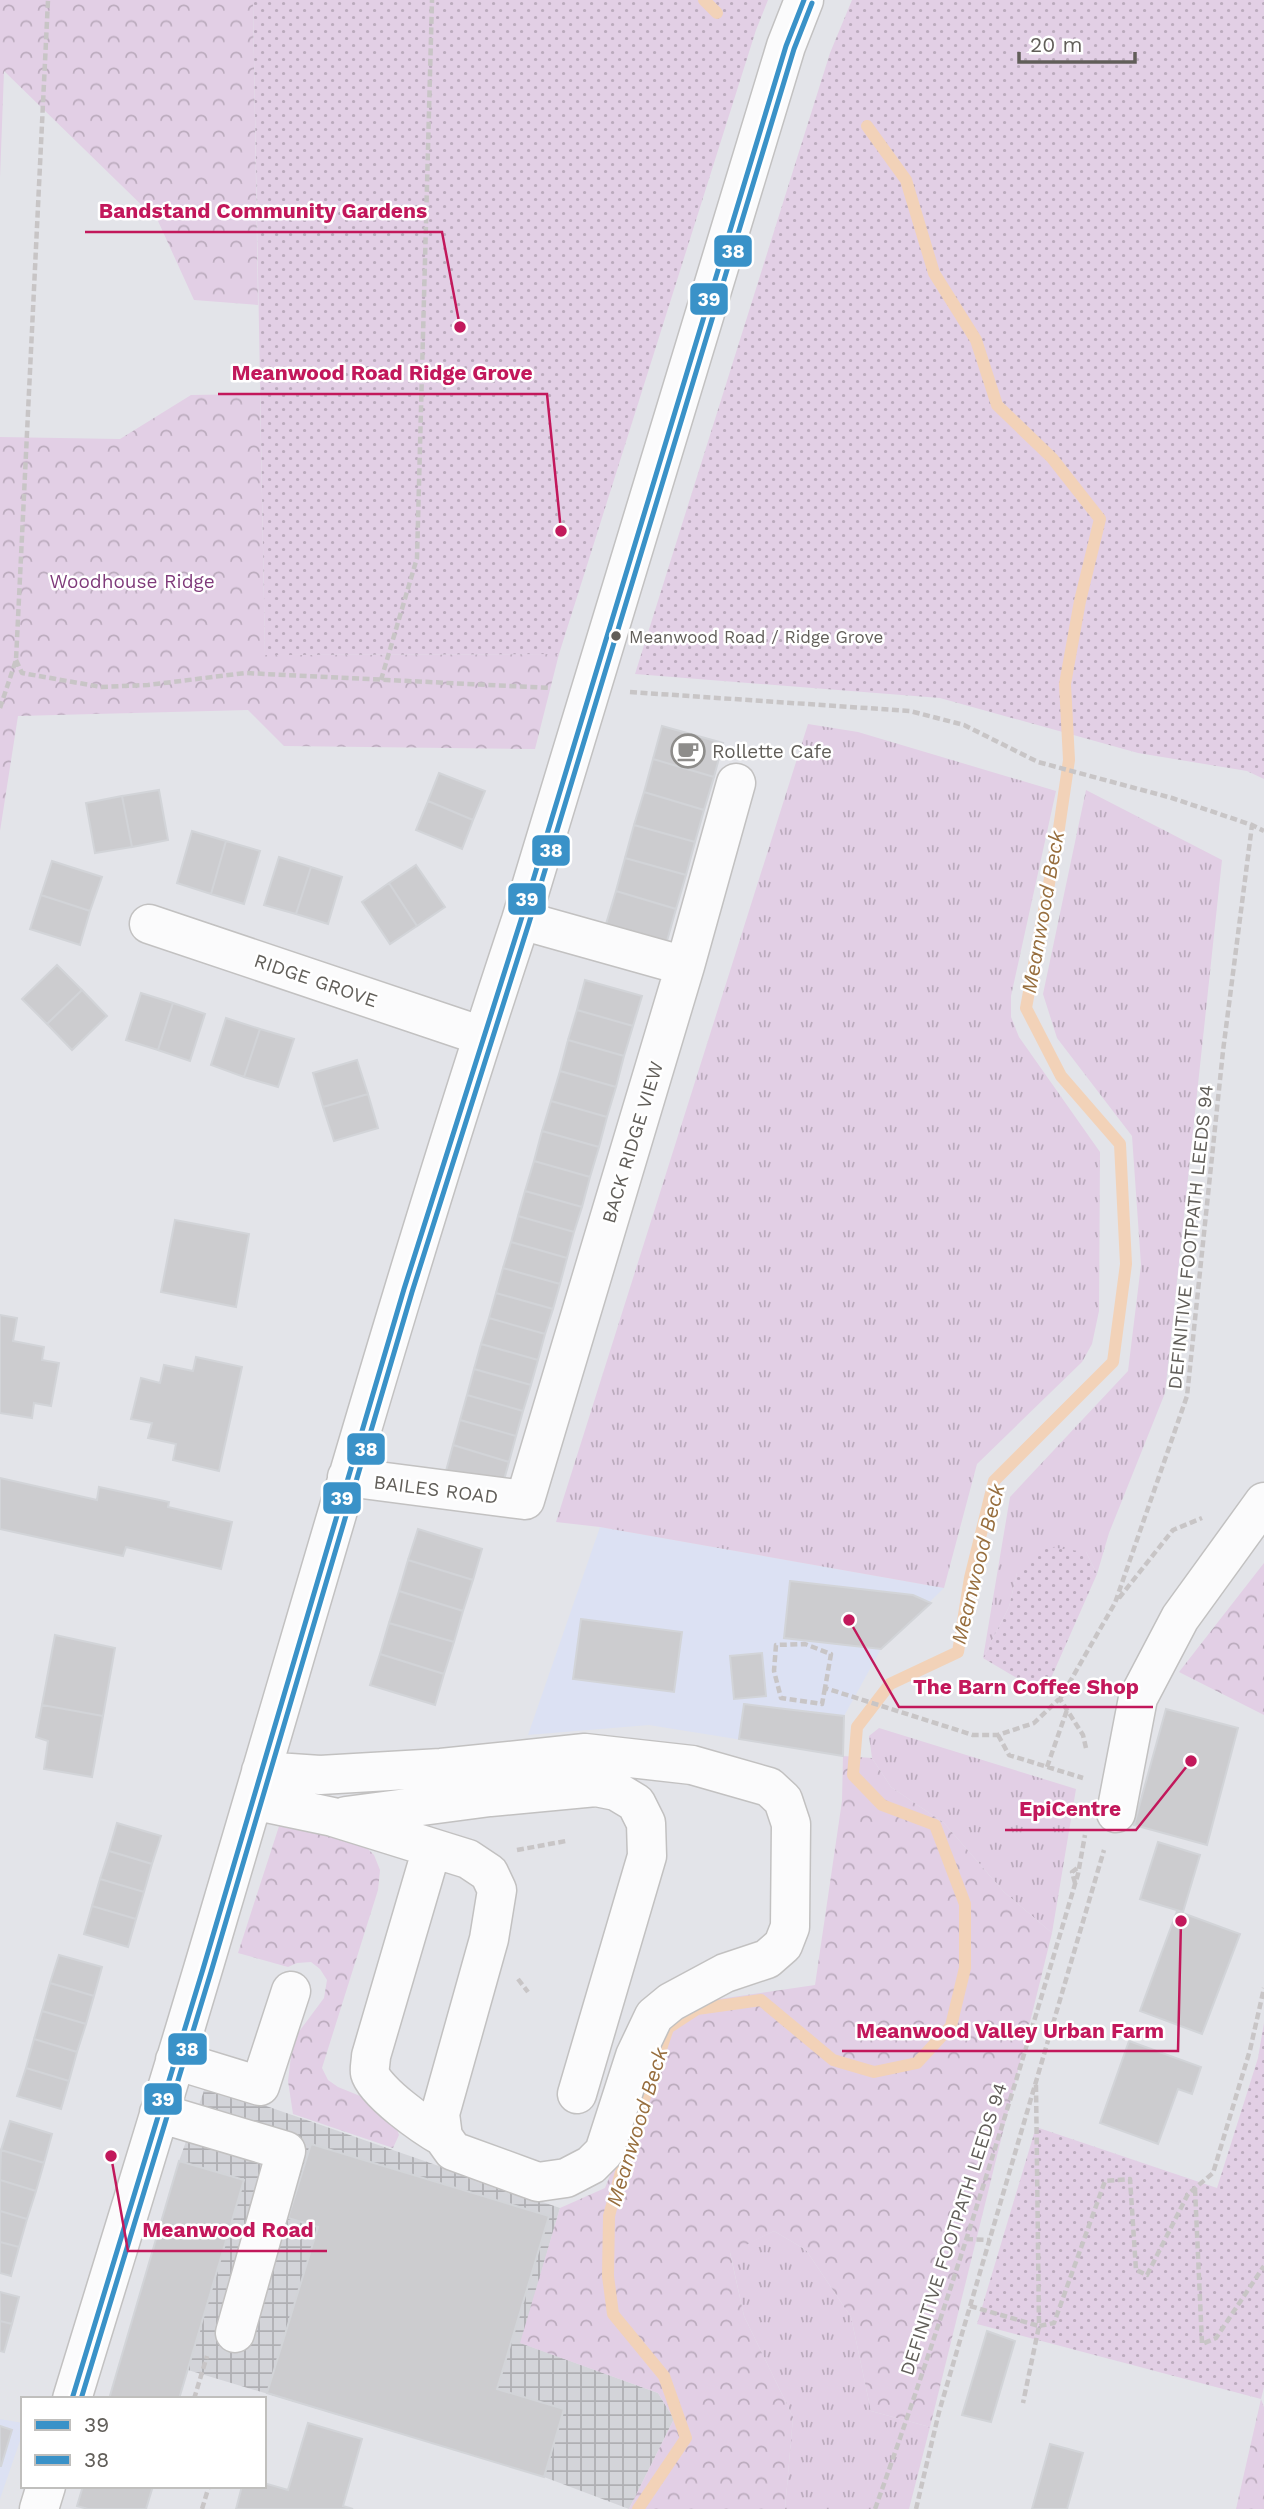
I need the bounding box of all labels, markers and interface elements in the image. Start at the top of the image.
scale bar [1019,21,1134,65]
text: 20 m [1030,32,1082,57]
callout: Bandstand Community Gardens [85,190,442,232]
text: Bandstand Community Gardens [99,198,427,223]
line badge: 38 [713,234,753,268]
text: 38 [721,240,745,263]
line badge: 39 [689,282,729,316]
text: 39 [698,288,720,311]
callout: Meanwood Road Ridge Grove [218,352,547,394]
text: Meanwood Road Ridge Grove [231,360,533,385]
park label: Woodhouse Ridge [49,570,215,593]
place label: Meanwood Road / Ridge Grove [629,627,883,647]
marker: Meanwood Road / Ridge Grove [609,629,623,643]
cafe icon: Rollette Cafe [669,732,707,770]
place label: Rollette Cafe [712,740,832,763]
water label: Meanwood Beck [1016,828,1069,995]
line badge: 38 [531,834,571,867]
text: 38 [539,839,563,862]
line badge: 39 [507,882,547,916]
text: 39 [516,888,538,911]
street label: RIDGE GROVE [251,949,381,1012]
street label: BACK RIDGE VIEW [597,1058,668,1226]
street label: DEFINITIVE FOOTPATH LEEDS 94 [1163,1084,1218,1391]
line badge: 38 [346,1432,386,1466]
text: 38 [354,1438,378,1461]
street label: BAILES ROAD [372,1470,499,1509]
line badge: 39 [322,1481,362,1515]
water label: Meanwood Beck [945,1481,1010,1647]
text: 39 [331,1487,353,1510]
callout: The Barn Coffee Shop [899,1665,1153,1707]
text: The Barn Coffee Shop [913,1674,1139,1699]
callout: EpiCentre [1005,1788,1136,1830]
text: EpiCentre [1019,1796,1121,1821]
callout: Meanwood Valley Urban Farm [842,2009,1178,2051]
text: Meanwood Valley Urban Farm [856,2018,1164,2043]
line badge: 38 [167,2032,208,2066]
text: 38 [175,2038,199,2061]
water label: Meanwood Beck [601,2044,673,2209]
street label: DEFINITIVE FOOTPATH LEEDS 94 [895,2080,1012,2378]
line badge: 39 [143,2082,183,2116]
text: 39 [152,2088,174,2111]
callout: Meanwood Road [128,2209,327,2251]
text: Meanwood Road [142,2217,314,2242]
legend [21,2397,266,2488]
text: 39 [84,2412,109,2437]
text: 38 [84,2447,109,2472]

